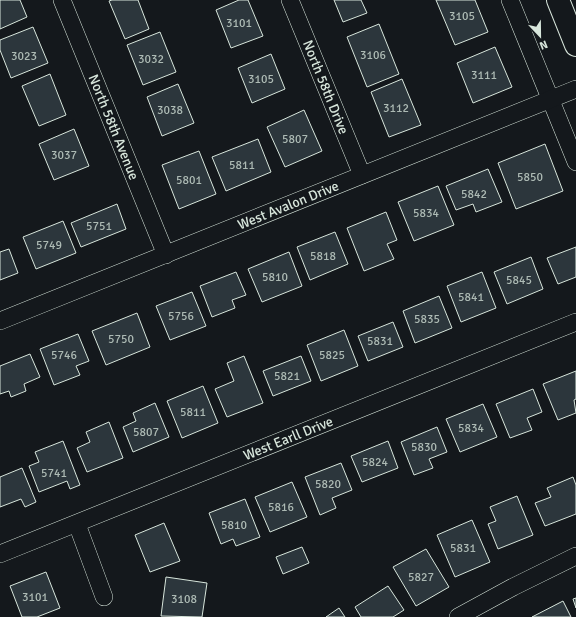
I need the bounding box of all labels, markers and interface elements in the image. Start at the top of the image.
house number: 3105 [449,9,475,24]
house number: 3101 [226,16,252,31]
north arrow [520,16,560,56]
text: N [538,37,550,52]
street label: North 58th Drive [299,38,352,137]
house number: 3106 [360,48,386,63]
house number: 3023 [11,49,37,64]
house number: 3032 [138,52,164,67]
house number: 3111 [471,68,497,83]
street label: North 58th Avenue [85,72,142,182]
house number: 3105 [248,72,274,87]
house number: 3112 [383,101,409,116]
house number: 3038 [157,103,183,118]
house number: 5807 [282,132,308,147]
house number: 3037 [51,148,77,163]
house number: 5811 [229,158,255,173]
house number: 5850 [517,170,543,185]
house number: 5801 [176,173,202,188]
street label: West Avalon Drive [235,177,341,233]
house number: 5842 [461,187,487,202]
house number: 5834 [413,206,439,221]
house number: 5751 [86,219,112,234]
house number: 5749 [36,238,62,253]
house number: 5818 [310,249,336,264]
house number: 5810 [262,270,288,285]
house number: 5845 [506,273,532,288]
house number: 5841 [458,290,484,305]
house number: 5756 [168,309,194,324]
house number: 5835 [414,312,440,327]
house number: 5750 [108,332,134,347]
house number: 5831 [367,334,393,349]
house number: 5746 [51,348,77,363]
house number: 5825 [319,348,345,363]
house number: 5821 [274,369,300,384]
house number: 5811 [180,405,206,420]
street label: West Earll Drive [241,413,335,464]
house number: 5834 [458,421,484,436]
house number: 5807 [133,425,159,440]
house number: 5830 [411,440,437,455]
house number: 5824 [362,455,388,470]
house number: 5741 [41,466,67,481]
house number: 5820 [315,477,341,492]
house number: 5816 [268,500,294,515]
house number: 5810 [221,518,247,533]
house number: 5831 [450,541,476,556]
house number: 5827 [408,570,434,585]
house number: 3101 [22,590,48,605]
house number: 3108 [171,592,197,607]

